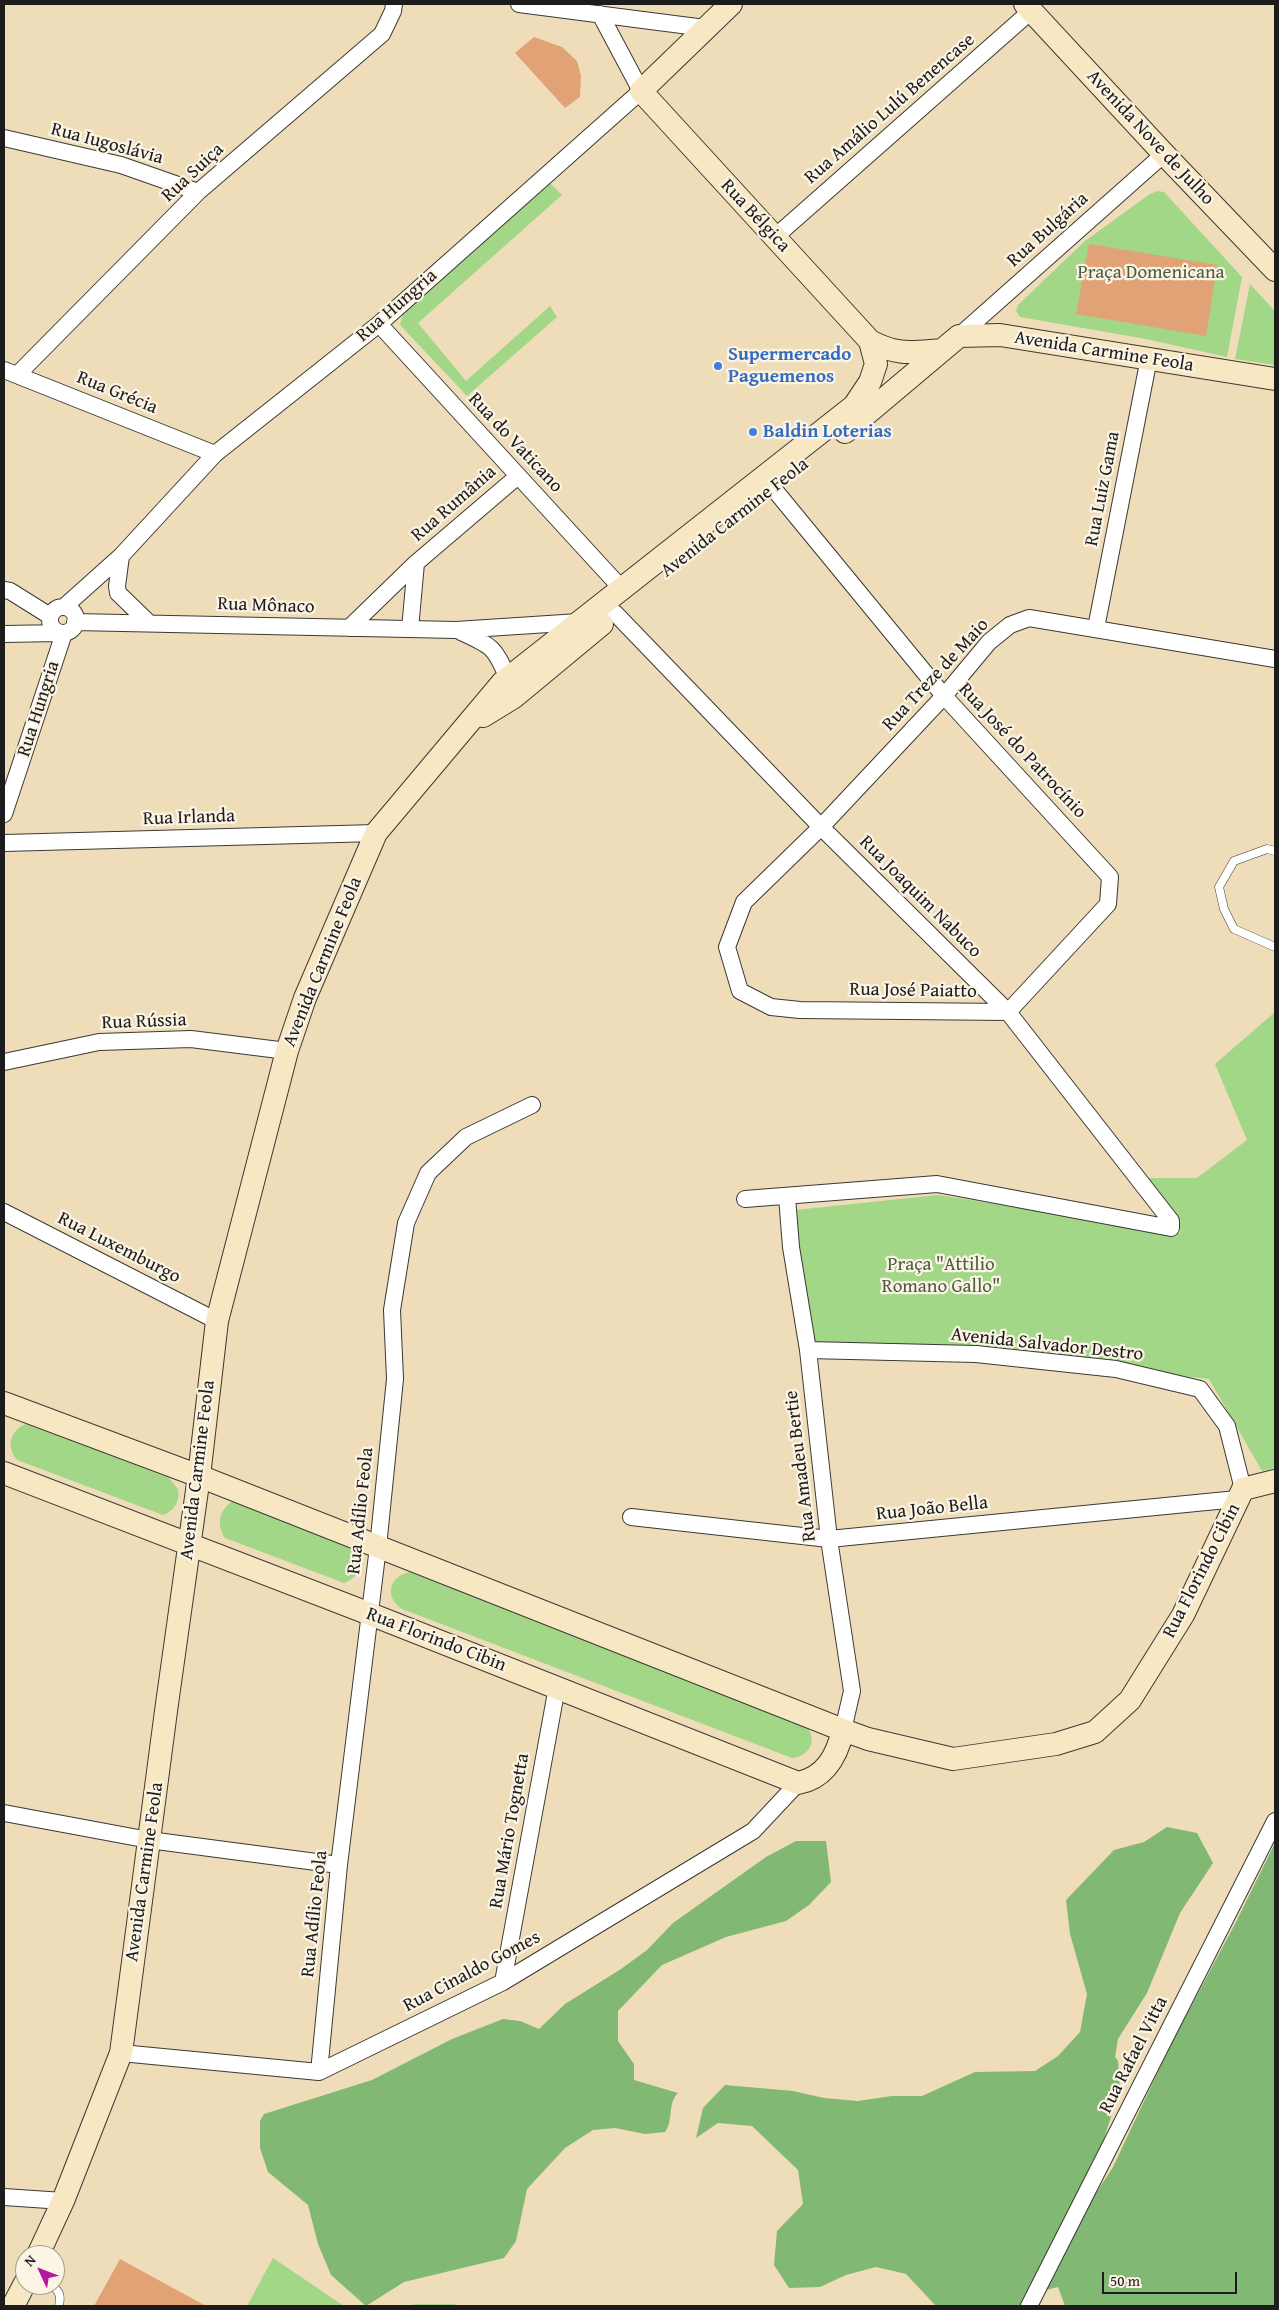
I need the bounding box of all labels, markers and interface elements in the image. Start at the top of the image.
street label: Rua Amálio Lulú Benencase [800,29,980,189]
street label: Avenida Nove de Julho [1081,66,1219,210]
street label: Rua Iugoslávia [48,118,166,170]
street label: Rua Suiça [157,139,229,207]
street label: Rua Bélgica [715,175,795,257]
street label: Rua Bulgária [1003,188,1093,272]
park label: Praça Domenicana [1077,262,1225,284]
street label: Rua Hungria [352,265,442,347]
street label: Avenida Carmine Feola [1013,327,1195,377]
place label: Supermercado Paguemenos [728,344,851,388]
marker: Supermercado Paguemenos [712,360,724,372]
street label: Rua Grécia [73,366,161,420]
street label: Rua do Vaticano [463,388,567,498]
place label: Baldin Loterias [763,421,892,443]
marker: Baldin Loterias [747,426,759,438]
street label: Rua Luiz Gama [1081,430,1125,548]
street label: Avenida Carmine Feola [657,453,813,583]
street label: Rua Rumânia [407,461,501,547]
street label: Rua Mônaco [217,593,315,619]
street label: Rua Treze de Maio [878,614,994,736]
street label: Rua Hungria [13,658,65,760]
street label: Rua José do Patrocínio [953,678,1091,824]
street label: Rua Irlanda [143,805,235,831]
street label: Rua Joaquim Nabuco [854,831,986,963]
street label: Avenida Carmine Feola [279,874,367,1050]
street label: Rua José Paiatto [849,978,977,1004]
street label: Rua Rússia [101,1009,187,1035]
street label: Rua Luxemburgo [54,1207,184,1289]
park label: Praça "Attilio Romano Gallo" [882,1254,1000,1298]
street label: Avenida Salvador Destro [950,1324,1144,1366]
street label: Avenida Carmine Feola [176,1379,220,1561]
street label: Rua Amadeu Bertie [780,1389,822,1543]
street label: Rua Adílio Feola [343,1446,379,1576]
street label: Rua João Bella [875,1492,989,1526]
street label: Rua Florindo Cibin [1158,1500,1246,1642]
street label: Rua Florindo Cibin [363,1603,509,1677]
street label: Rua Mário Tognetta [485,1752,535,1910]
street label: Avenida Carmine Feola [121,1781,169,1963]
street label: Rua Adílio Feola [297,1849,333,1979]
street label: Rua Cinaldo Gomes [400,1926,544,2018]
street label: Rua Rafael Vitta [1095,1993,1173,2117]
north arrow [15,2245,65,2295]
text: N [19,2250,40,2271]
scale bar [1104,2262,1239,2294]
text: 50 m [1110,2270,1140,2291]

